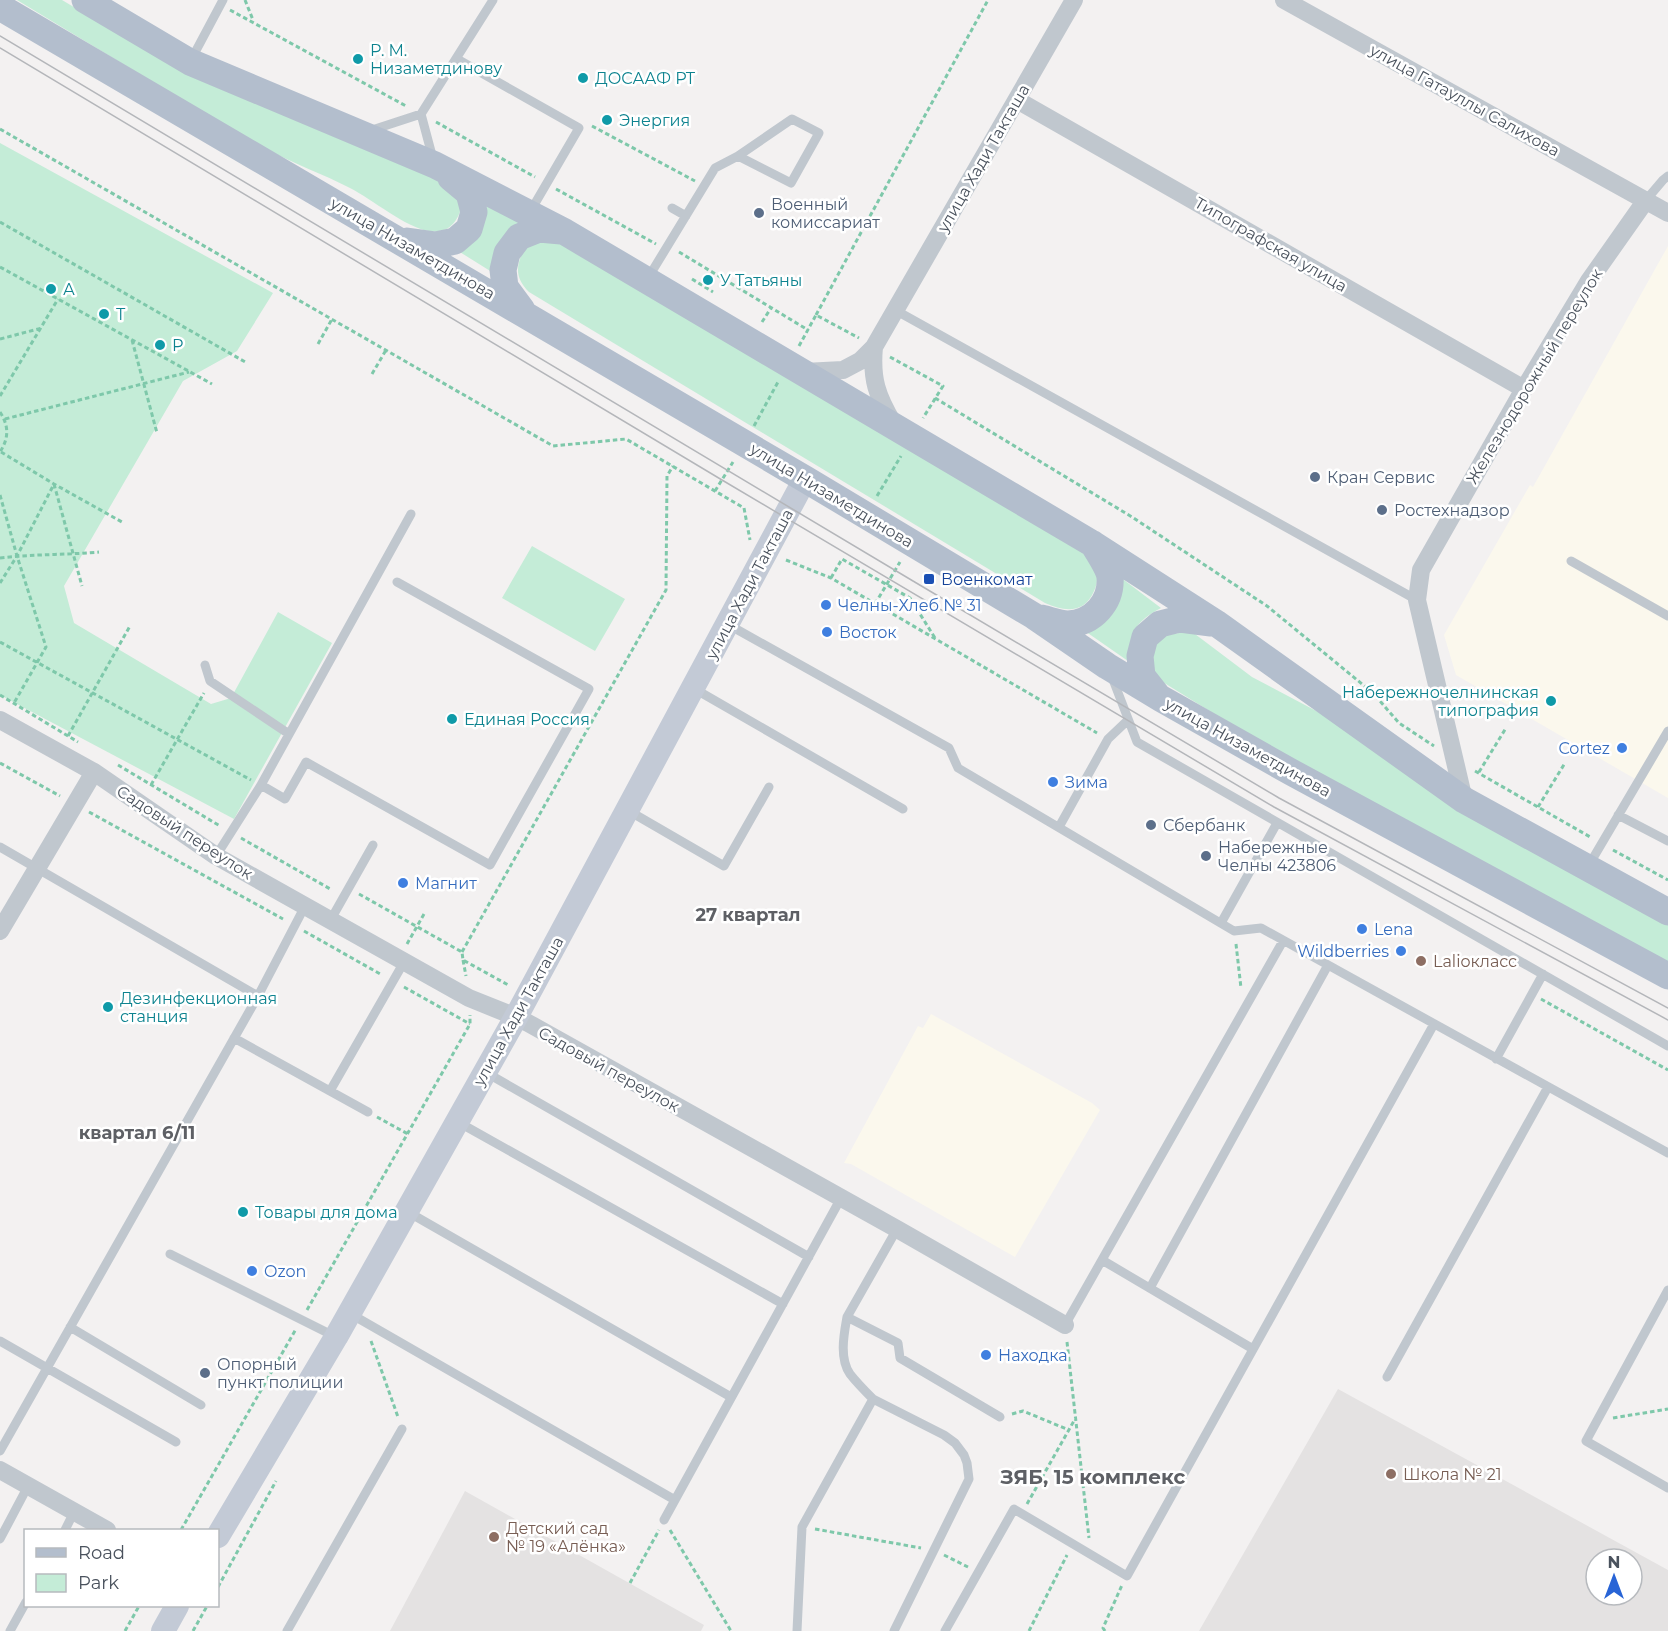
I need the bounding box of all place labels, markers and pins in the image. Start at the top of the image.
place label: Р. М. Низаметдинову [370,41,502,78]
marker: Р. М. Низаметдинову [351,52,365,66]
place label: ДОСААФ РТ [595,69,696,88]
marker: ДОСААФ РТ [576,71,590,85]
place label: Энергия [619,111,690,130]
marker: Энергия [600,113,614,127]
place label: Военный комиссариат [771,195,880,232]
marker: Военный комиссариат [752,206,766,220]
place label: У Татьяны [720,271,802,290]
marker: У Татьяны [701,273,715,287]
place label: А [63,280,75,299]
marker: А [44,282,58,296]
place label: Т [116,305,126,324]
marker: Т [97,307,111,321]
place label: Р [172,336,183,355]
marker: Р [153,338,167,352]
place label: Кран Сервис [1327,468,1435,487]
marker: Кран Сервис [1308,470,1322,484]
place label: Ростехнадзор [1394,501,1510,520]
marker: Ростехнадзор [1375,503,1389,517]
place label: Военкомат [941,570,1033,589]
marker: Военкомат [922,572,936,586]
place label: Челны-Хлеб № 31 [838,596,982,615]
marker: Челны-Хлеб № 31 [819,598,833,612]
place label: Восток [839,623,897,642]
marker: Восток [820,625,834,639]
place label: Набережночелнинская типография [1342,683,1539,720]
marker: Набережночелнинская типография [1544,694,1558,708]
place label: Единая Россия [464,710,590,729]
marker: Единая Россия [445,712,459,726]
place label: Cortez [1558,739,1610,758]
marker: Cortez [1615,741,1629,755]
place label: Зима [1065,773,1108,792]
marker: Зима [1046,775,1060,789]
place label: Сбербанк [1163,816,1246,835]
marker: Сбербанк [1144,818,1158,832]
place label: Набережные Челны 423806 [1218,838,1336,875]
marker: Набережные Челны 423806 [1199,849,1213,863]
place label: Магнит [415,874,477,893]
marker: Магнит [396,876,410,890]
place label: Lena [1374,920,1413,939]
marker: Lena [1355,922,1369,936]
place label: Wildberries [1297,942,1389,961]
marker: Wildberries [1394,944,1408,958]
place label: Lalioкласс [1433,952,1517,971]
marker: Lalioкласс [1414,954,1428,968]
place label: Дезинфекционная станция [120,989,277,1026]
marker: Дезинфекционная станция [101,1000,115,1014]
place label: Товары для дома [255,1203,397,1222]
marker: Товары для дома [236,1205,250,1219]
place label: Ozon [264,1262,306,1281]
marker: Ozon [245,1264,259,1278]
place label: Находка [998,1346,1068,1365]
marker: Находка [979,1348,993,1362]
place label: Опорный пункт полиции [217,1355,343,1392]
marker: Опорный пункт полиции [198,1366,212,1380]
place label: Школа № 21 [1403,1465,1502,1484]
marker: Школа № 21 [1384,1467,1398,1481]
place label: Детский сад № 19 «Алёнка» [506,1519,626,1556]
marker: Детский сад № 19 «Алёнка» [487,1530,501,1544]

